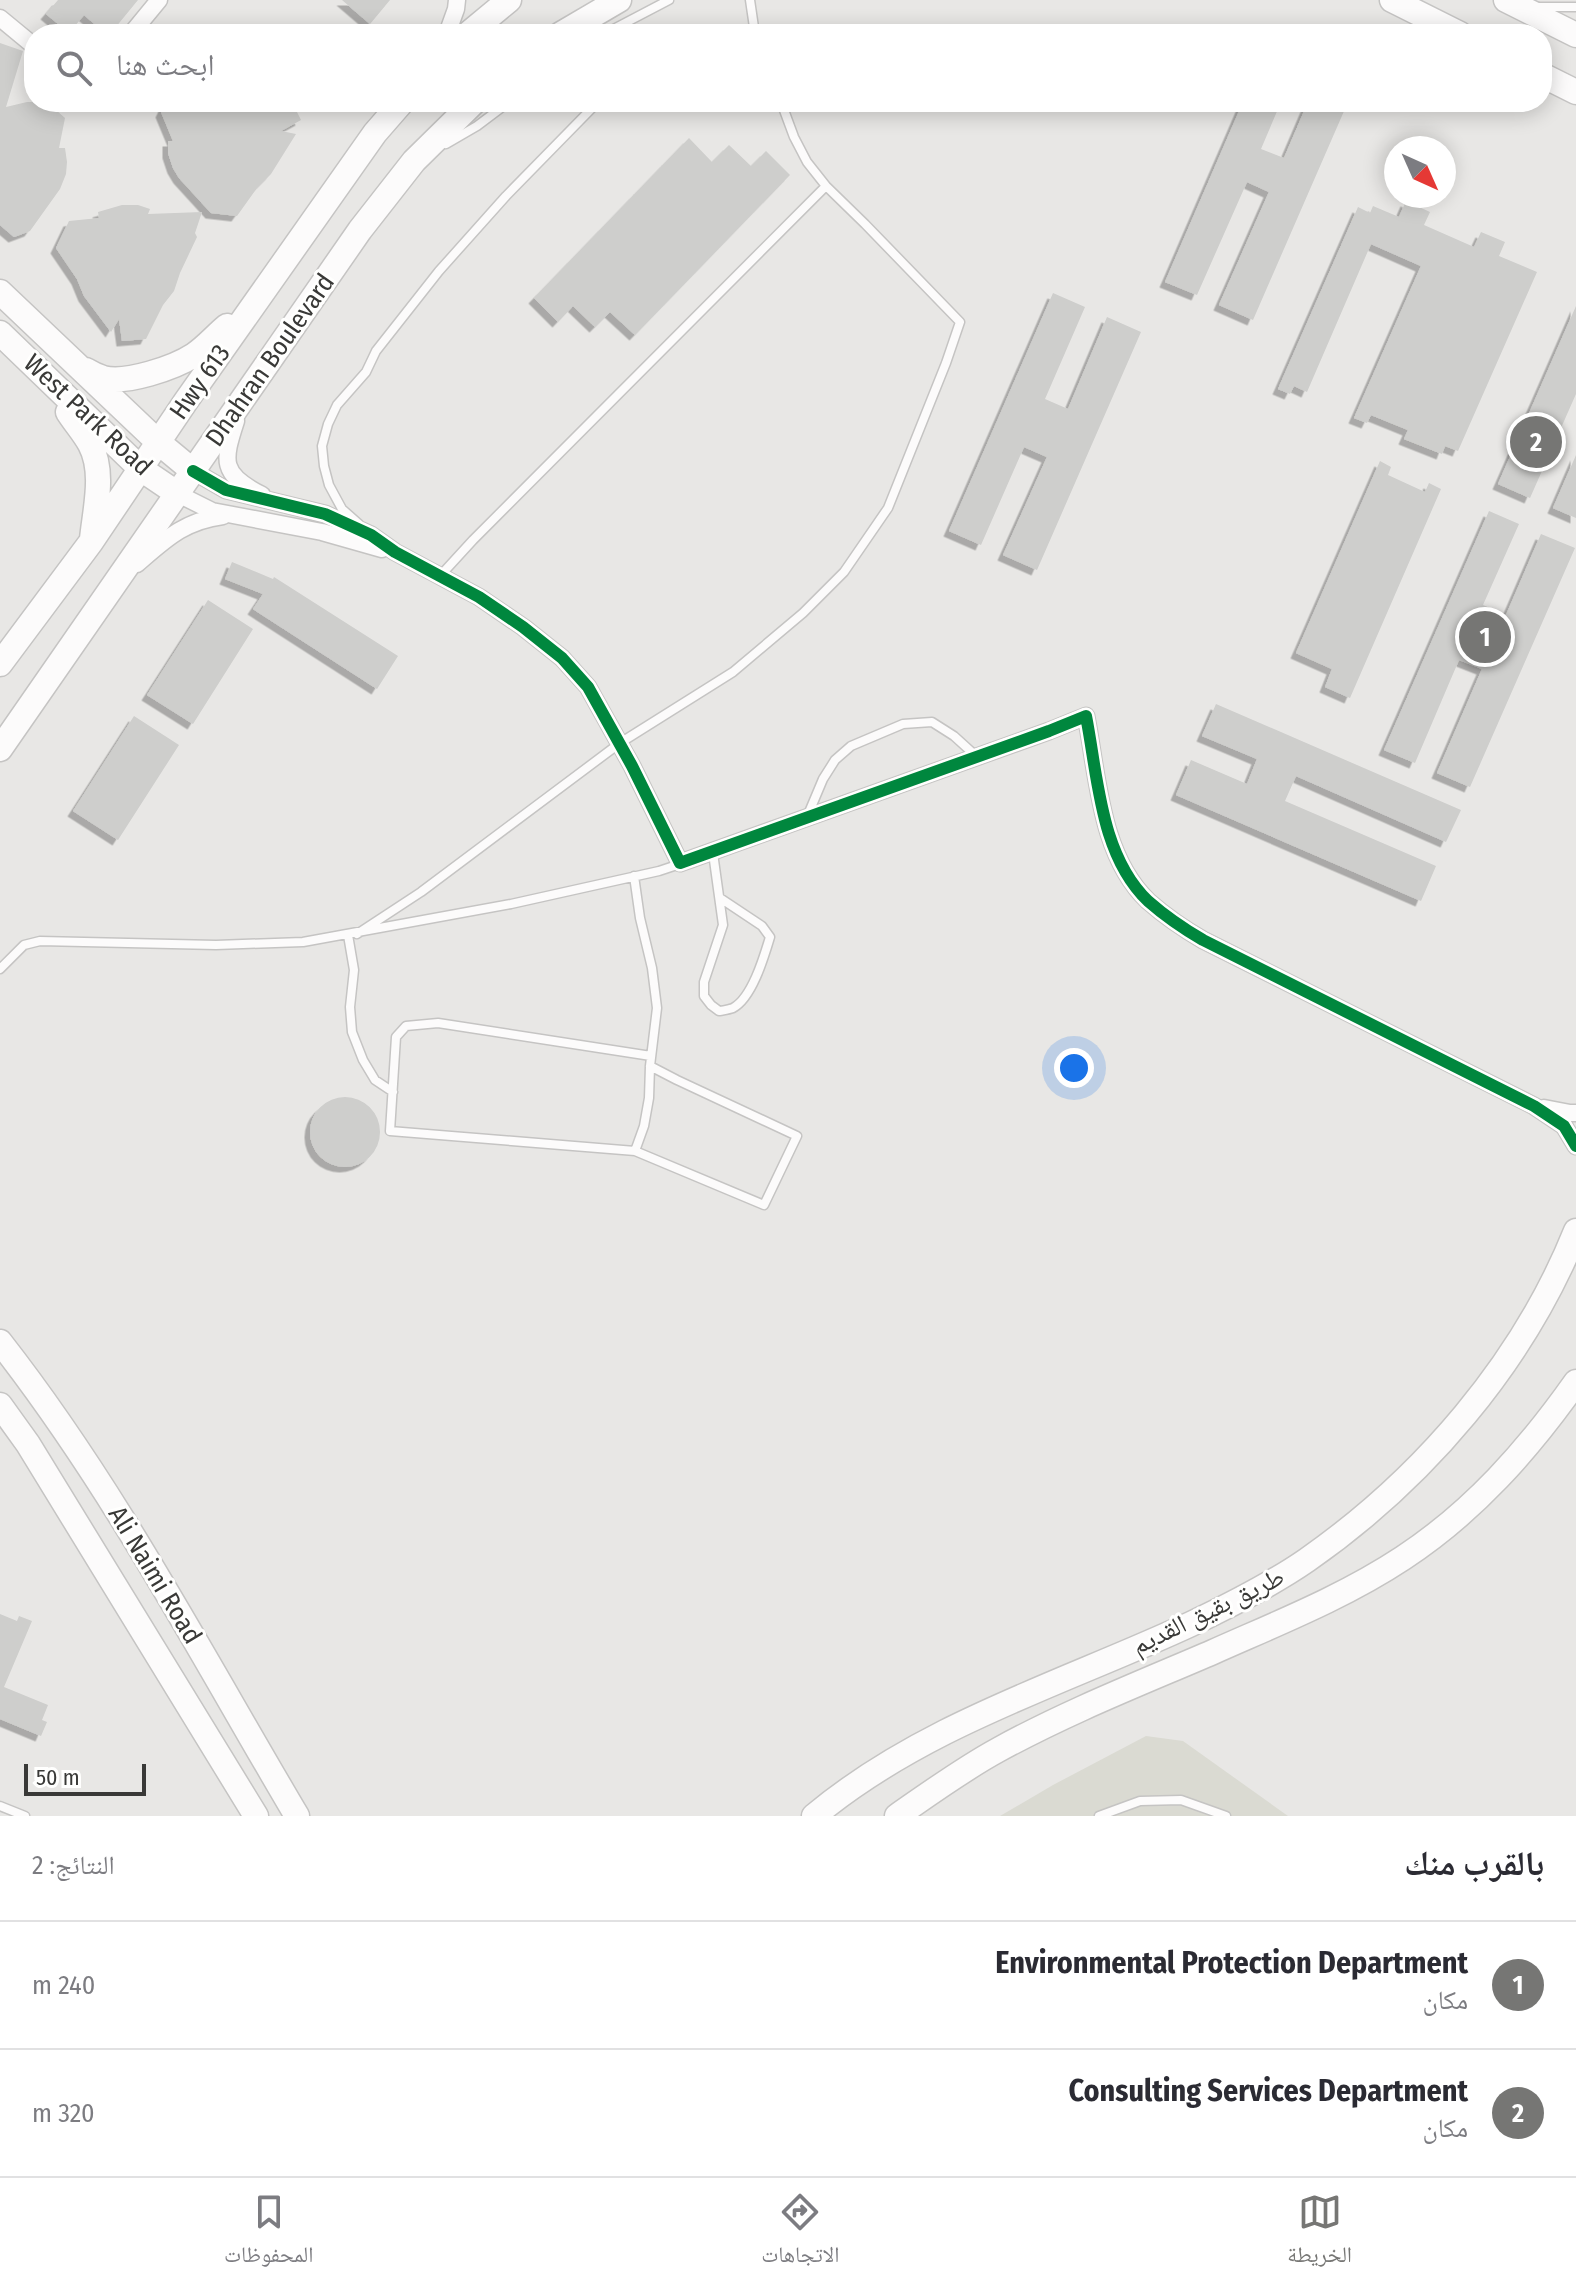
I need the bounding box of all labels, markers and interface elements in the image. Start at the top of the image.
search box [24,24,1552,112]
icon: search [52,46,96,90]
text: ابحث هنا [116,47,215,83]
north arrow [1384,136,1456,208]
street label: Dhahran Boulevard [199,268,341,452]
street label: Hwy 613 [163,339,237,425]
street label: West Park Road [17,348,159,482]
pin: 2 [1510,412,1562,472]
pin: 1 [1459,607,1511,667]
your location [1054,1048,1094,1088]
street label: Ali Naimi Road [102,1501,208,1649]
street label: طريق بقيق القديم [1127,1561,1290,1662]
scale bar [24,1760,146,1796]
text: 50 m [36,1764,80,1791]
text: بالقرب منك [1404,1843,1544,1884]
text: النتائج: 2 [32,1850,115,1881]
text: Environmental Protection Department [995,1945,1468,1981]
text: 240 m [32,1970,95,2001]
text: 1 [1513,1970,1524,2001]
text: مكان [1422,1985,1468,2016]
text: Consulting Services Department [1068,2073,1468,2109]
text: 320 m [32,2098,95,2129]
text: 2 [1512,2098,1524,2129]
text: مكان [1422,2113,1468,2144]
tab: المحفوظات [224,2190,313,2276]
tab: الاتجاهات [761,2190,839,2276]
tab: الخريطة [1287,2190,1352,2276]

